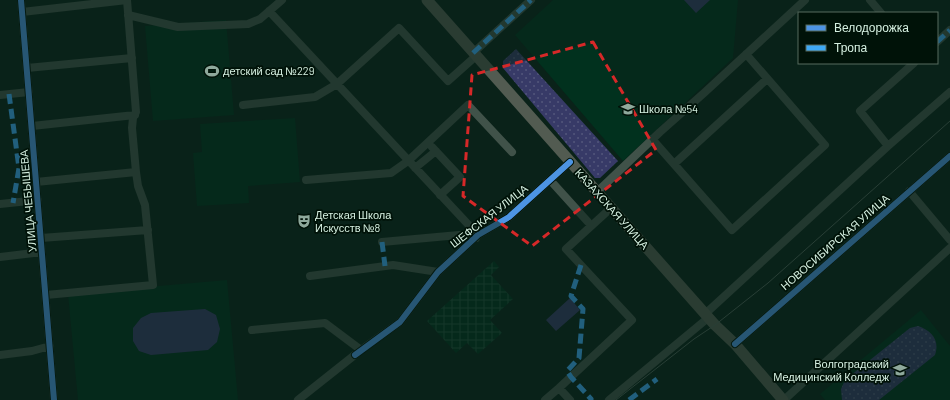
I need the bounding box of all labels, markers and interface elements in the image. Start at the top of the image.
legend [798,12,938,64]
text: Велодорожка [834,20,909,35]
text: Тропа [834,40,868,55]
sports icon: детский сад №229 [204,63,220,79]
place label: детский сад №229 [223,64,315,77]
school or university icon: Школа №54 [620,101,636,117]
place label: Школа №54 [639,102,698,115]
street label: УЛИЦА ЧЕБЫШЕВА [16,149,38,253]
street label: КАЗАХСКАЯ УЛИЦА [573,166,652,252]
street label: ШЕФСКАЯ УЛИЦА [447,181,531,250]
street label: НОВОСИБИРСКАЯ УЛИЦА [778,191,892,292]
place label: Детская Школа Искусств №8 [315,208,392,234]
theatre icon: Детская Школа Искусств №8 [296,213,312,229]
place label: Волгоградский Медицинский Колледж [773,357,890,383]
school or university icon: Волгоградский Медицинский Колледж [892,362,908,378]

